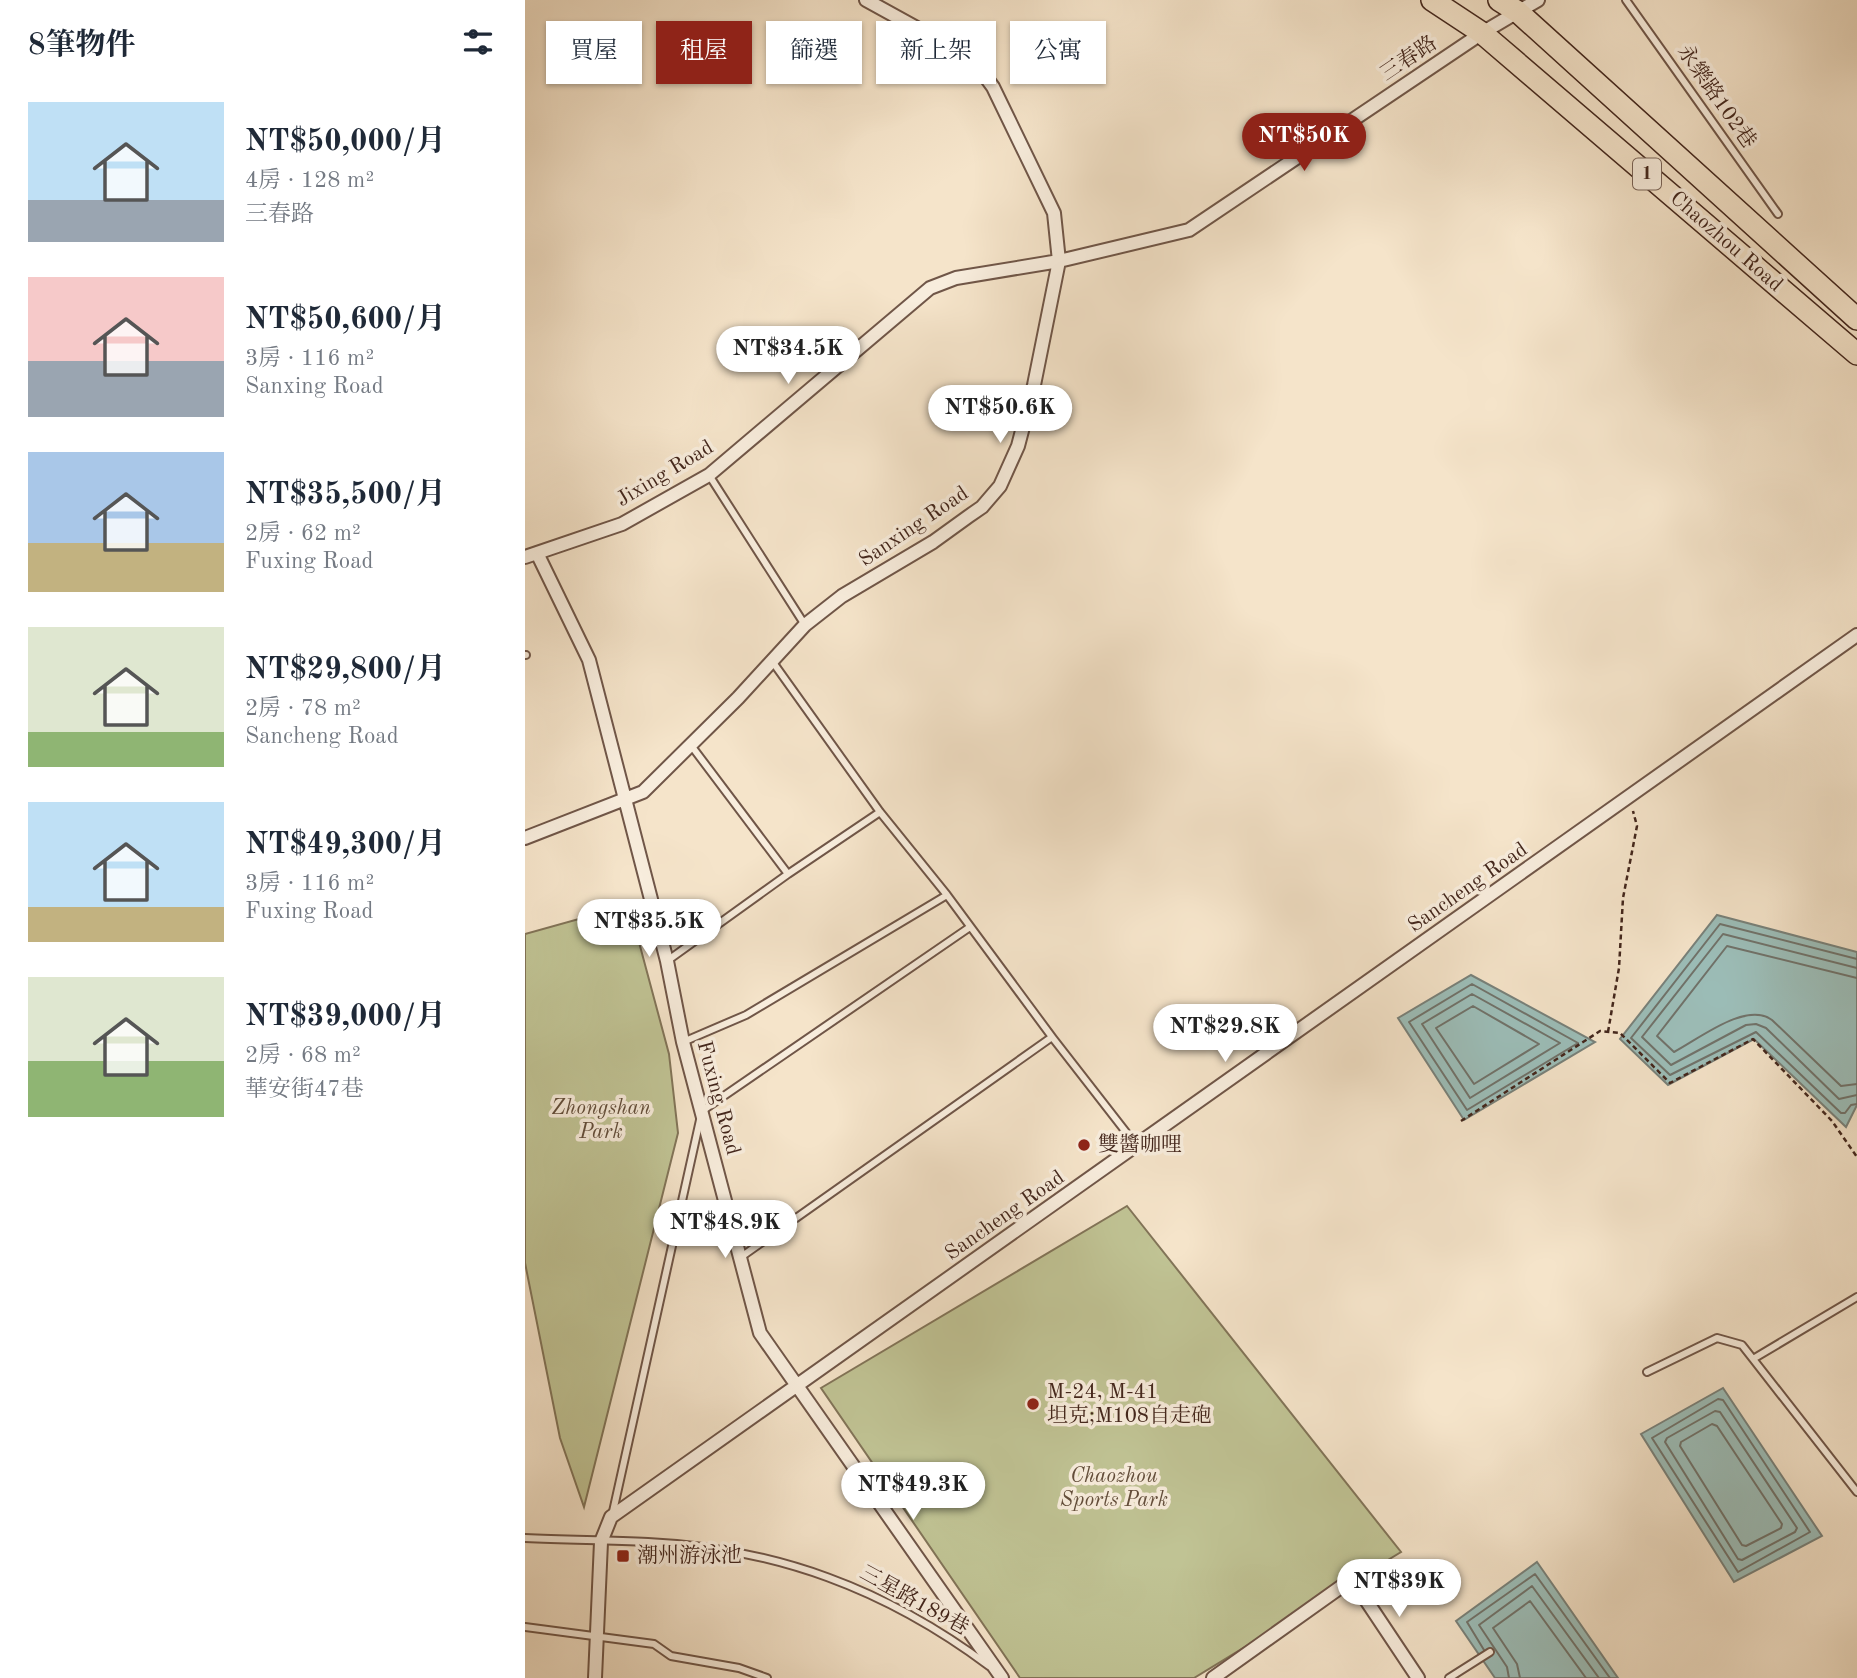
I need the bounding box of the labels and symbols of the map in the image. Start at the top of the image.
street label: 三春路 [1376,31,1441,85]
street label: 永樂路102巷 [1673,40,1761,152]
pin: NT$50K [1247,114,1361,173]
road number: 1 [1633,158,1661,190]
street label: Chaozhou Road [1666,188,1786,296]
pin: NT$34.5K [716,326,860,386]
pin: NT$50.6K [928,386,1072,445]
street label: Jixing Road [613,437,717,511]
street label: Sanxing Road [856,483,972,571]
street label: Sancheng Road [1405,839,1532,937]
pin: NT$35.5K [577,900,721,959]
pin: NT$29.8K [1153,1004,1297,1064]
street label: Fuxing Road [693,1039,743,1157]
park label: Zhongshan Park [551,1098,651,1143]
place label: 雙醬咖哩 [1098,1133,1182,1156]
marker: 雙醬咖哩 [1076,1137,1092,1153]
street label: Sancheng Road [942,1167,1069,1265]
pin: NT$48.9K [653,1200,797,1260]
place label: M-24, M-41 坦克;M108自走砲 [1047,1382,1212,1427]
marker: M-24, M-41 坦克;M108自走砲 [1025,1396,1041,1412]
pin: NT$49.3K [841,1462,985,1522]
park label: Chaozhou Sports Park [1060,1466,1168,1511]
place label: 潮州游泳池 [637,1543,742,1567]
marker: 潮州游泳池 [615,1548,631,1564]
pin: NT$39K [1342,1560,1456,1619]
street label: 三星路189巷 [856,1561,973,1639]

